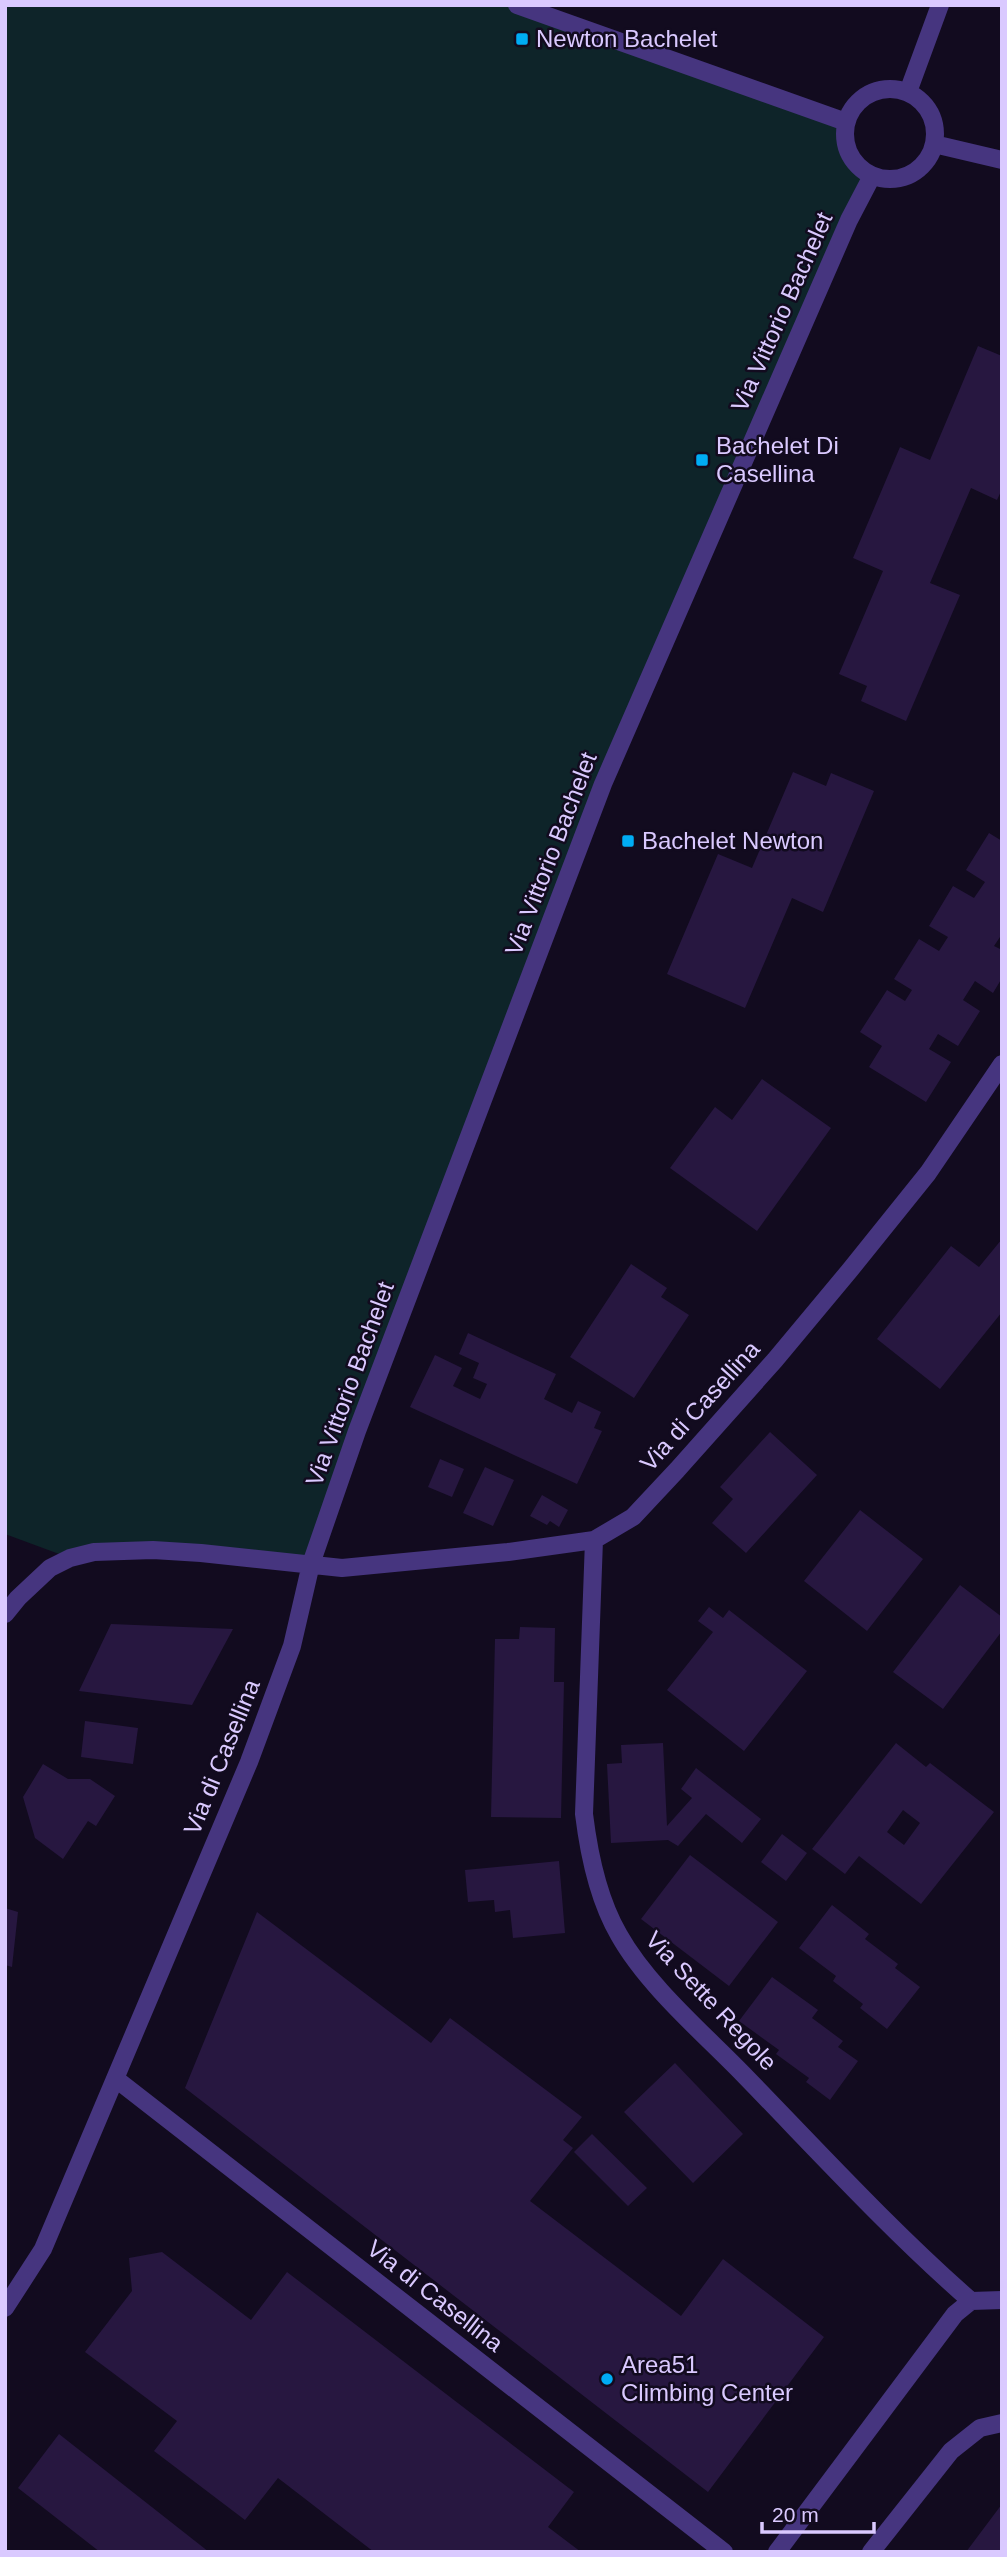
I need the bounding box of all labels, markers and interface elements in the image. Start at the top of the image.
place label: Newton Bachelet [536,25,718,52]
marker: Newton Bachelet [514,31,530,47]
street label: Via Vittorio Bachelet [725,208,838,416]
place label: Bachelet Di Casellina [716,432,839,487]
marker: Bachelet Di Casellina [694,452,710,468]
street label: Via Vittorio Bachelet [499,748,602,959]
place label: Bachelet Newton [642,827,823,854]
marker: Bachelet Newton [620,833,636,849]
street label: Via Vittorio Bachelet [300,1278,399,1490]
street label: Via di Casellina [634,1335,765,1476]
street label: Via di Casellina [178,1675,265,1838]
street label: Via Sette Regole [640,1926,783,2076]
street label: Via di Casellina [362,2234,509,2357]
place label: Area51 Climbing Center [621,2351,793,2406]
marker: Area51 Climbing Center [599,2371,615,2387]
scale bar [762,2490,874,2534]
text: 20 m [772,2503,819,2526]

